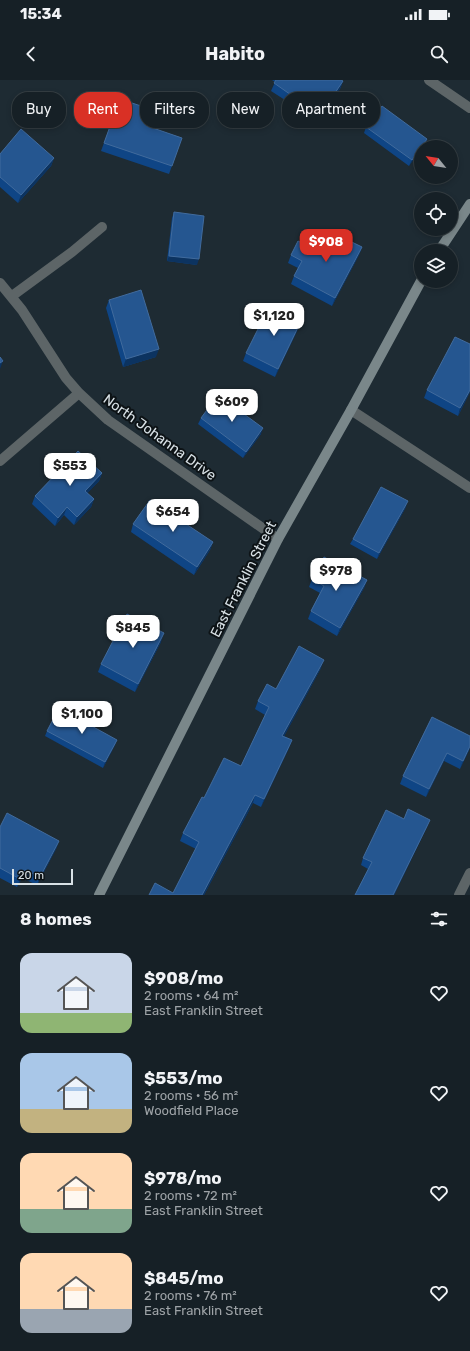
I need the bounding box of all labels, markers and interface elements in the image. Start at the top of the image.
text: 15:34 [20,5,62,23]
icon: back [20,43,42,65]
text: Habito [205,43,265,65]
icon: search [428,43,450,65]
chip: Buy [12,92,66,128]
chip: Rent [74,92,132,128]
chip: Filters [140,92,209,128]
chip: New [217,92,274,128]
chip: Apartment [282,92,380,128]
north arrow [414,140,458,184]
map controls [414,140,458,288]
button: locate [414,192,458,236]
pin: $908 [302,229,350,263]
text: $908 [309,234,343,249]
button: layers [414,244,458,288]
pin: $1,120 [241,303,307,337]
text: $1,120 [253,308,295,323]
pin: $609 [208,389,256,423]
street label: North Johanna Drive [100,391,220,484]
text: $609 [215,394,249,409]
pin: $553 [46,453,94,487]
text: $553 [53,458,87,473]
pin: $654 [149,499,197,533]
text: $654 [156,504,190,519]
street label: East Franklin Street [207,518,280,640]
pin: $978 [312,558,360,592]
text: $978 [319,563,353,578]
pin: $845 [109,615,157,649]
text: $845 [116,620,150,635]
pin: $1,100 [49,701,115,735]
text: $1,100 [61,706,103,721]
scale bar [12,867,73,886]
text: 20 m [18,869,44,882]
icon: filters [428,908,450,930]
text: 8 homes [20,909,92,929]
text: $908/mo [144,968,223,988]
icon: home [52,969,100,1017]
icon: heart [428,982,450,1004]
text: 2 rooms · 64 m² [144,988,239,1003]
text: East Franklin Street [144,1003,263,1018]
text: $553/mo [144,1068,223,1088]
icon: home [52,1069,100,1117]
icon: heart [428,1082,450,1104]
text: 2 rooms · 56 m² [144,1088,238,1103]
text: Woodfield Place [144,1103,238,1118]
text: $978/mo [144,1168,222,1188]
icon: home [52,1169,100,1217]
icon: heart [428,1182,450,1204]
text: 2 rooms · 72 m² [144,1188,237,1203]
text: East Franklin Street [144,1203,263,1218]
text: $845/mo [144,1268,224,1288]
icon: home [52,1269,100,1317]
icon: heart [428,1282,450,1304]
text: 2 rooms · 76 m² [144,1288,237,1303]
text: East Franklin Street [144,1303,263,1318]

